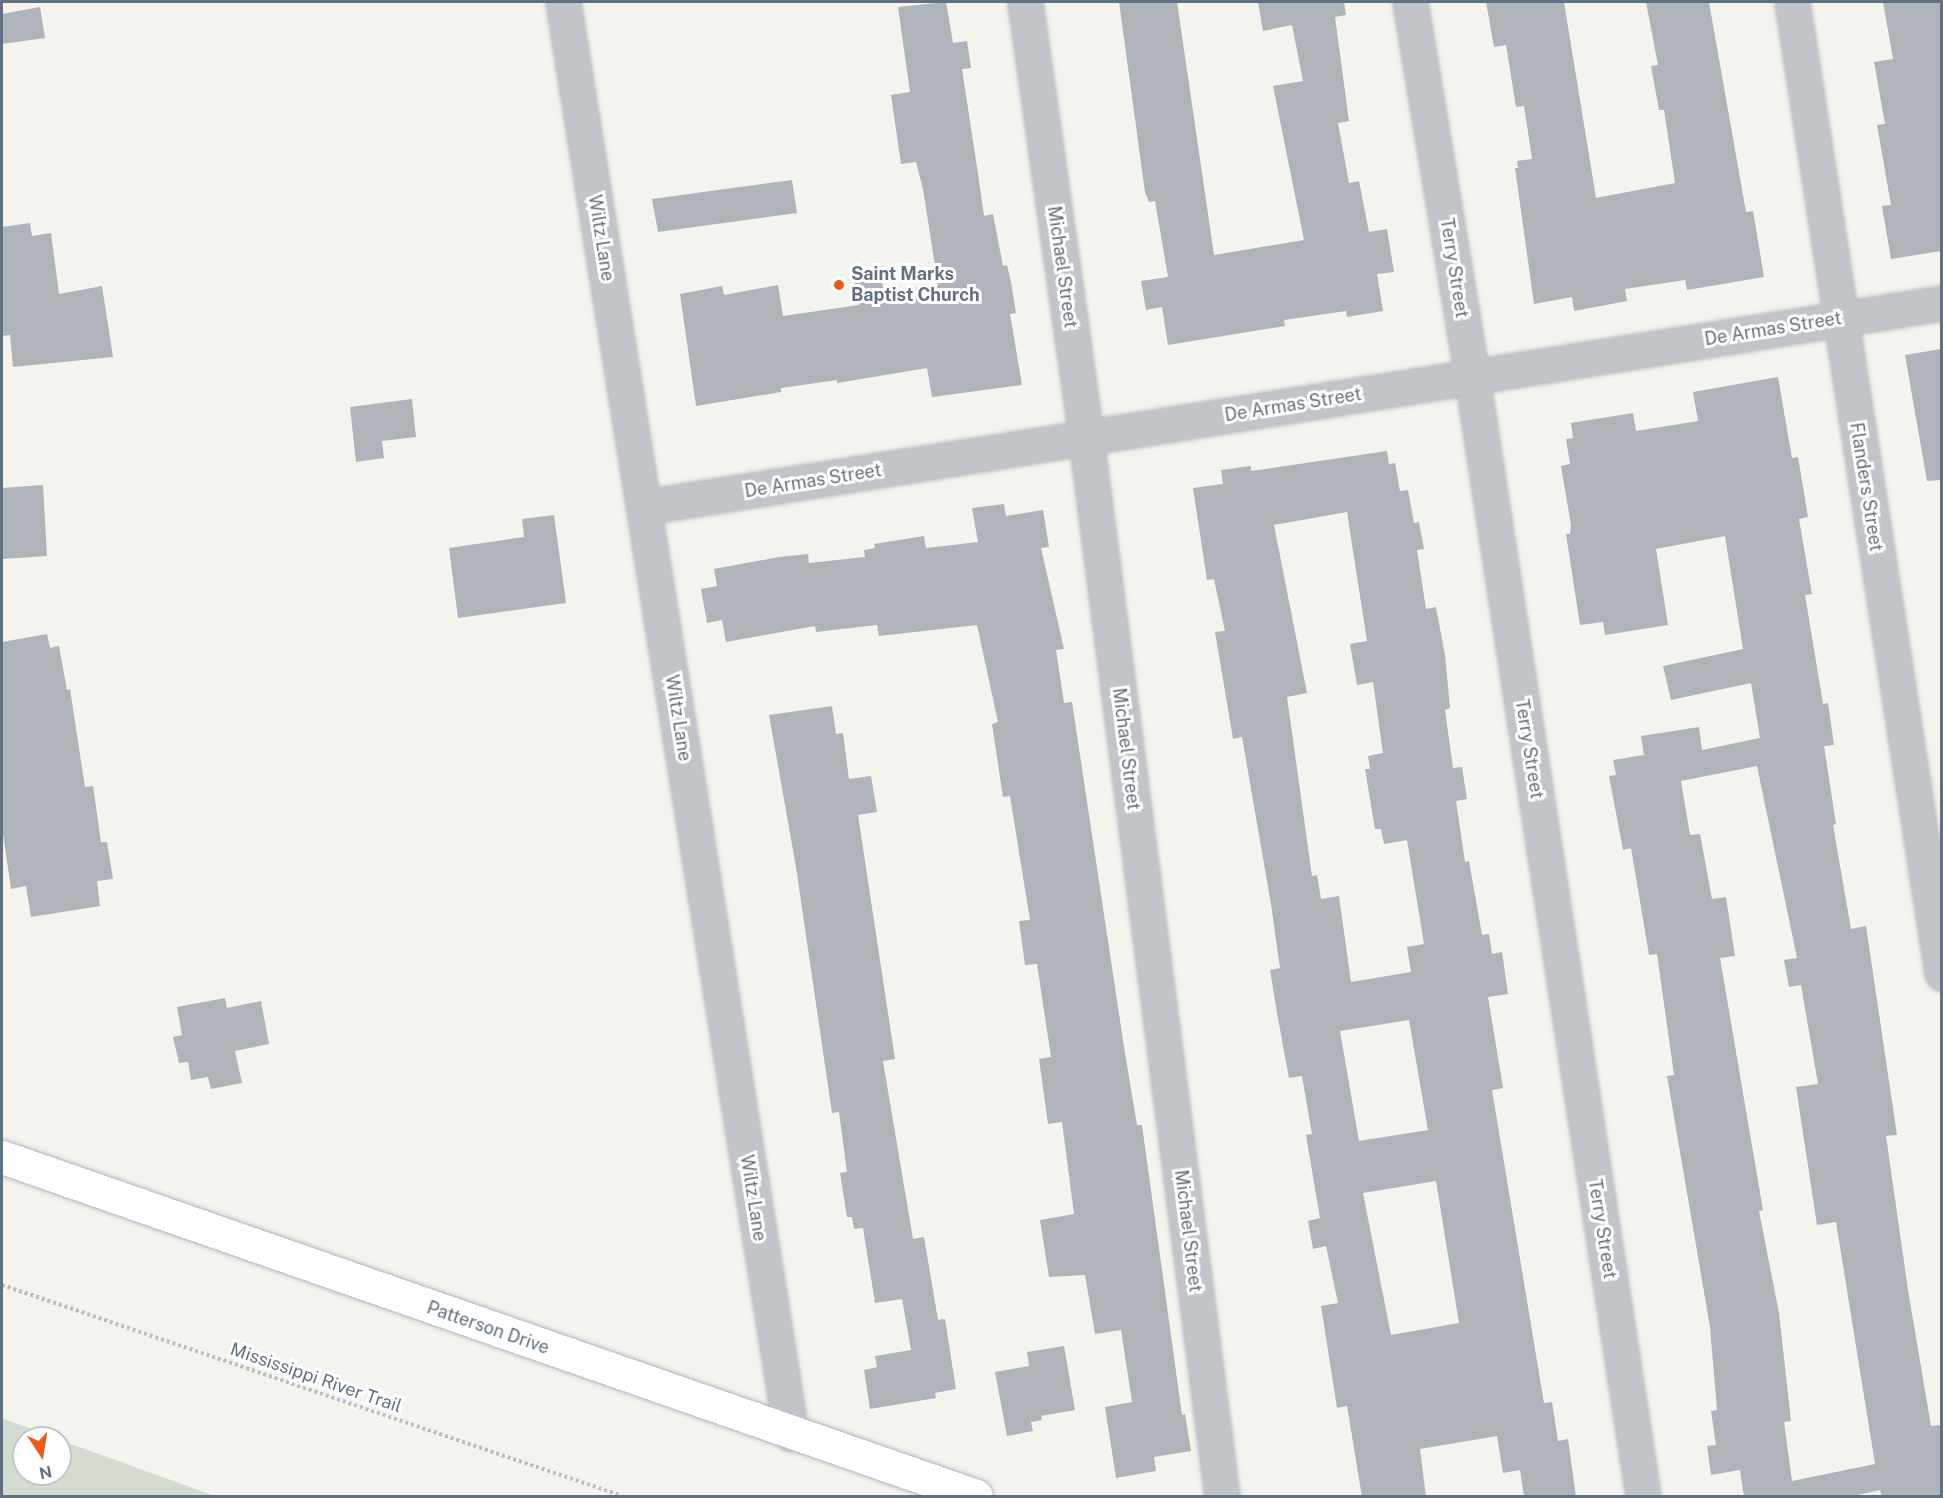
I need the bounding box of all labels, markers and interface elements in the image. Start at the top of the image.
street label: Wiltz Lane [584,193,618,283]
street label: Michael Street [1043,205,1081,329]
street label: Terry Street [1435,217,1473,319]
place label: Saint Marks Baptist Church [851,264,980,306]
marker: Saint Marks Baptist Church [832,278,846,292]
street label: De Armas Street [1703,308,1843,350]
street label: De Armas Street [1223,384,1363,426]
street label: Flanders Street [1845,421,1887,553]
street label: De Armas Street [743,460,883,502]
street label: Wiltz Lane [661,673,695,763]
street label: Michael Street [1108,687,1144,811]
street label: Terry Street [1510,698,1548,800]
street label: Wiltz Lane [736,1153,770,1243]
street label: Michael Street [1170,1169,1206,1293]
street label: Terry Street [1583,1178,1621,1280]
street label: Patterson Drive [424,1297,552,1359]
street label: Mississippi River Trail [227,1339,405,1417]
north arrow [12,1426,72,1486]
text: N [37,1462,54,1483]

